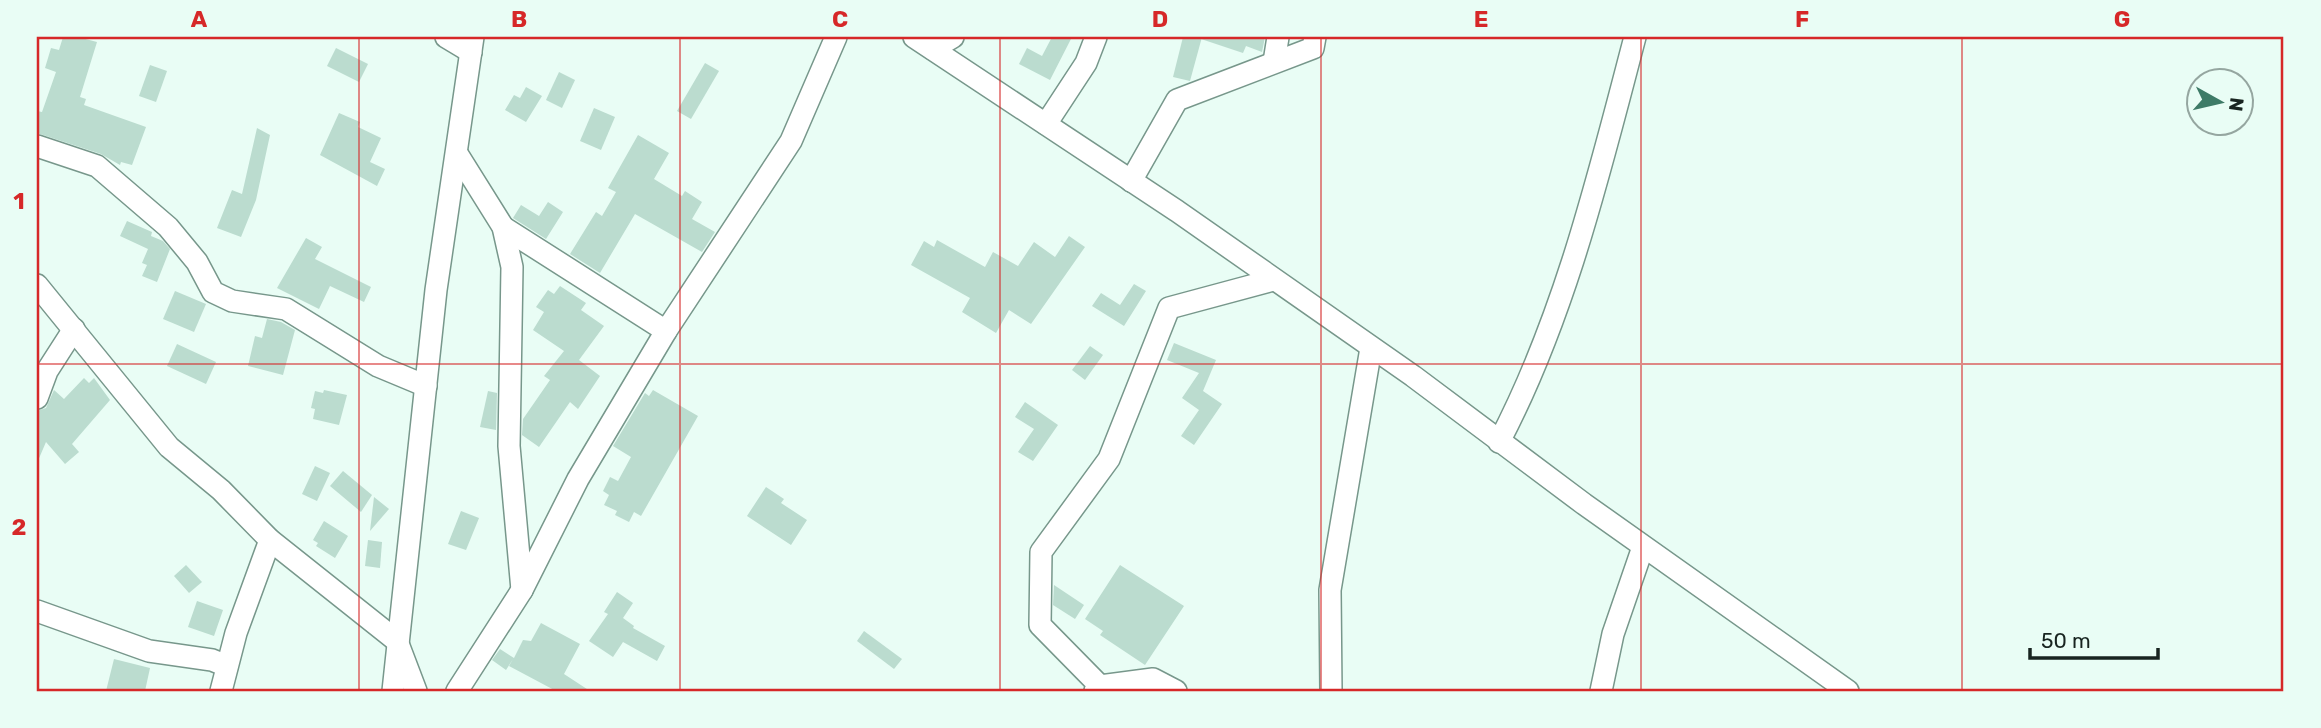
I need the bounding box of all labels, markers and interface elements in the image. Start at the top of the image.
text: A [191,5,208,33]
text: B [511,5,527,33]
text: C [832,5,848,33]
text: D [1152,5,1168,33]
text: E [1474,5,1488,33]
text: F [1795,5,1809,33]
text: G [2114,5,2130,33]
north arrow [2184,66,2254,136]
text: N [2224,96,2249,113]
text: 1 [13,187,25,215]
text: 2 [12,513,26,541]
scale bar [2030,616,2158,660]
text: 50 m [2041,628,2091,653]

